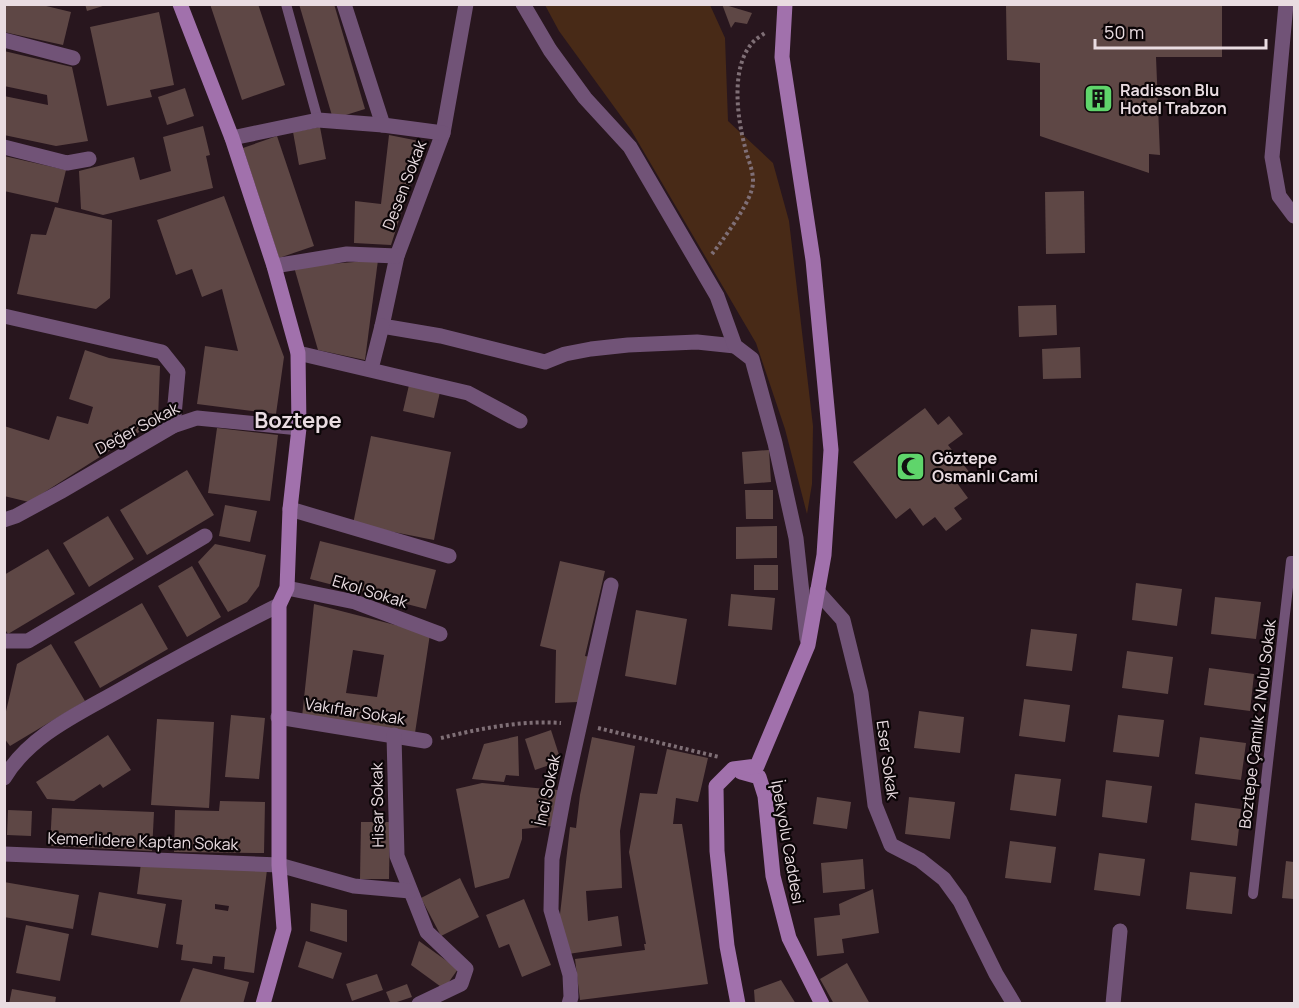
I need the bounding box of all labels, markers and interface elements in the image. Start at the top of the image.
scale bar [1095,12,1266,50]
text: 50 m [1104,20,1144,44]
place label: Radisson Blu Hotel Trabzon [1120,79,1227,119]
building icon: Radisson Blu Hotel Trabzon [1083,83,1115,115]
street label: Desen Sokak [377,136,432,233]
street label: Değer Sokak [91,396,184,459]
district label: Boztepe [254,405,342,435]
place label: Göztepe Osmanlı Cami [932,447,1038,487]
mosque icon: Göztepe Osmanlı Cami [895,451,927,483]
street label: Ekol Sokak [330,569,411,613]
street label: Boztepe Çamlık 2 Nolu Sokak [1233,617,1281,830]
street label: Vakıflar Sokak [303,692,408,730]
street label: Eser Sokak [872,719,905,802]
street label: İnci Sokak [529,751,566,828]
street label: Hisar Sokak [365,761,389,848]
street label: İpekyolu Caddesi [766,778,810,906]
street label: Kemerlidere Kaptan Sokak [47,827,240,855]

